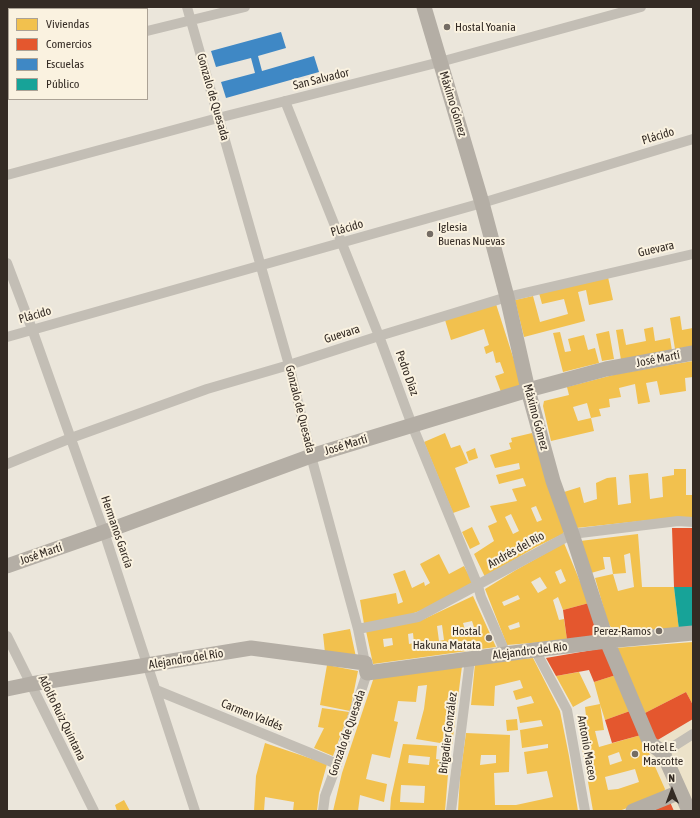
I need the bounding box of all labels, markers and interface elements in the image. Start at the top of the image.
legend [8,8,148,100]
text: Viviendas [46,17,89,31]
place label: Hostal Yoania [455,20,516,34]
marker: Hostal Yoania [442,22,452,32]
text: Comercios [46,37,92,51]
street label: Gonzalo de Quesada [194,52,232,142]
text: Escuelas [46,57,84,71]
street label: San Salvador [292,65,350,93]
street label: Máximo Gómez [436,70,470,138]
text: Público [46,77,79,91]
street label: Plácido [640,124,676,148]
street label: Plácido [329,217,365,239]
place label: Iglesia Buenas Nuevas [438,220,505,248]
marker: Iglesia Buenas Nuevas [425,229,435,239]
street label: Guevara [636,238,676,260]
street label: Plácido [17,304,53,326]
street label: Guevara [322,321,362,347]
street label: Pedro Díaz [392,348,422,398]
street label: José Martí [635,348,681,370]
street label: Gonzalo de Quesada [282,364,318,454]
street label: Máximo Gómez [520,383,552,451]
street label: José Martí [323,432,369,458]
street label: Hermanos García [98,494,136,570]
street label: Andrés del Río [485,529,547,571]
street label: José Martí [18,540,64,568]
place label: Hostal Hakuna Matata [413,624,481,652]
place label: Perez-Ramos [593,624,651,638]
marker: Perez-Ramos [654,626,664,636]
marker: Hostal Hakuna Matata [484,633,494,643]
street label: Alejandro del Río [492,639,568,663]
street label: Alejandro del Río [148,646,224,672]
street label: Adolfo Ruiz Quintana [35,673,89,763]
street label: Gonzalo de Quesada [326,688,368,778]
street label: Brigadier González [436,691,460,775]
street label: Carmen Valdés [219,696,285,734]
street label: Antonio Maceo [574,714,600,782]
place label: Hotel E. Mascotte [643,740,683,768]
marker: Hotel E. Mascotte [630,749,640,759]
north arrow [652,770,692,810]
text: N [668,772,675,784]

